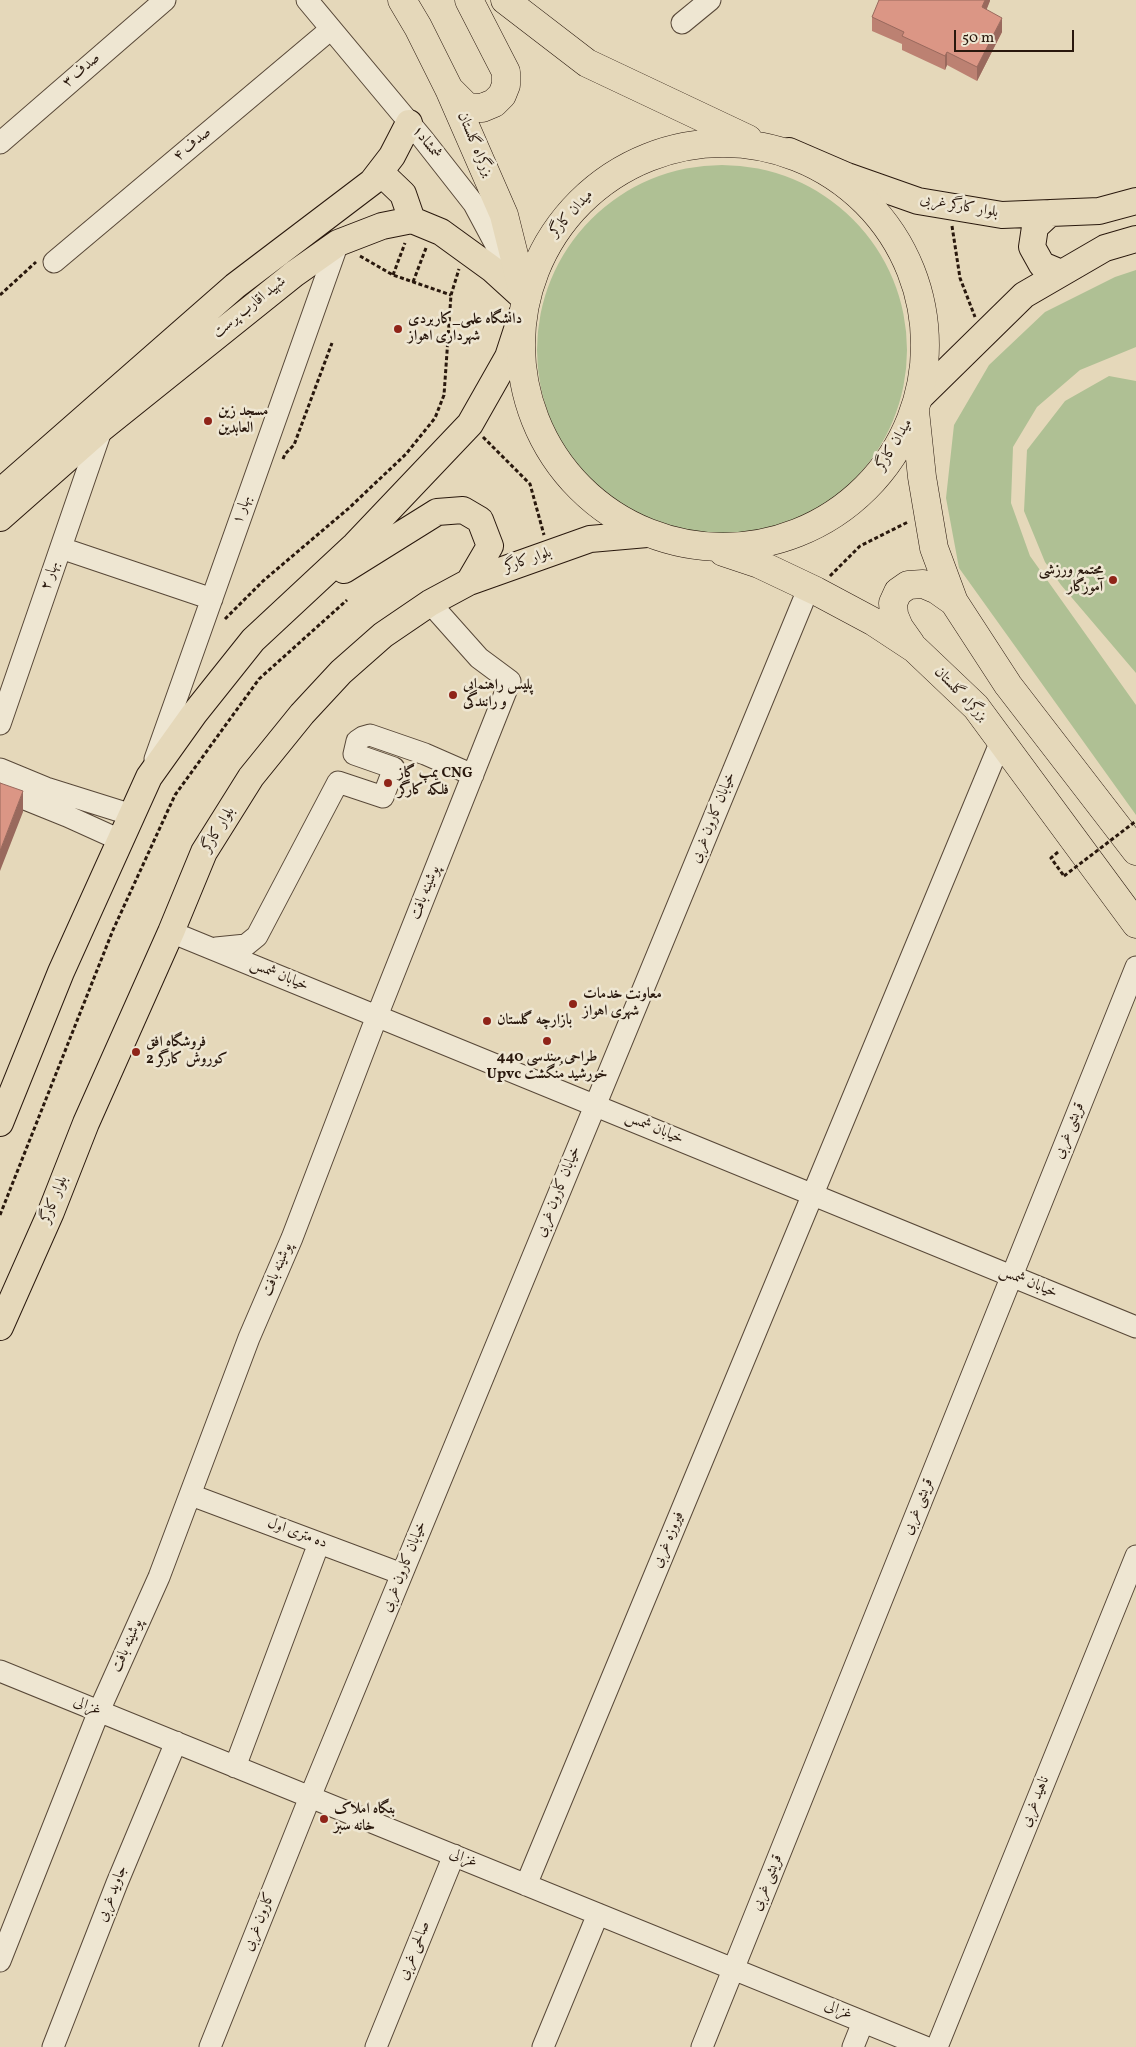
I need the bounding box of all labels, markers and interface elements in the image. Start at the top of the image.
scale bar [956,20,1076,52]
text: 50 m [962,28,994,49]
street label: صدف ۳ [59,50,105,92]
street label: بزرگراه گلستان [452,110,496,180]
street label: شمشاد۱ [407,123,445,163]
street label: صدف ۴ [170,124,216,166]
street label: میدان کارگر [546,187,598,241]
street label: بلوار کارگر غربی [918,191,1000,223]
street label: شهید اقارب پرست [210,273,290,343]
place label: دانشگاه علمی_کاربردی شهرداری اهواز [408,311,522,346]
marker: دانشگاه علمی_کاربردی شهرداری اهواز [392,323,404,335]
place label: مسجد زین العابدین [218,403,268,438]
marker: مسجد زین العابدین [202,415,214,427]
street label: میدان کارگر [873,416,917,474]
street label: بهار ۱ [230,493,256,527]
street label: بلوار کارگر [502,544,554,578]
street label: بهار ۲ [38,559,64,593]
place label: مجتمع ورزشی آموزگار [1039,562,1103,597]
marker: مجتمع ورزشی آموزگار [1107,574,1119,586]
street label: بزرگراه گلستان [930,664,990,726]
place label: پلیس راهنمایی و رانندگی [463,677,533,712]
marker: پلیس راهنمایی و رانندگی [447,689,459,701]
place label: پمپ گاز CNG فلکه کارگر [398,765,473,800]
street label: خیابان کارون غربی [688,770,740,866]
marker: پمپ گاز CNG فلکه کارگر [382,777,394,789]
street label: بلوار کارگر [199,804,239,856]
street label: پوشینه بافت [407,863,445,923]
street label: خیابان شمس [247,956,311,996]
place label: معاونت خدمات شهری اهواز [583,986,662,1021]
marker: معاونت خدمات شهری اهواز [567,998,579,1010]
place label: بازارچه گلستان [497,1012,572,1030]
marker: بازارچه گلستان [481,1015,493,1027]
place label: فروشگاه افق کوروش کارگر 2 [146,1034,228,1069]
marker: طراحی مهندسی 440 Upvc خورشید مُنگشت [541,1035,553,1047]
marker: فروشگاه افق کوروش کارگر 2 [130,1046,142,1058]
place label: طراحی مهندسی 440 Upvc خورشید مُنگشت [487,1049,607,1084]
street label: قریشی غربی [1051,1100,1089,1162]
street label: خیابان شمس [622,1109,686,1149]
street label: خیابان کارون غربی [533,1144,585,1240]
street label: بلوار کارگر [37,1174,73,1226]
street label: پوشینه بافت [259,1240,297,1300]
street label: خیابان شمس [996,1263,1060,1303]
street label: قریشی غربی [900,1476,938,1538]
street label: فیروزه غربی [649,1509,689,1571]
street label: ده متری اول [265,1515,329,1553]
street label: خیابان کارون غربی [379,1519,431,1615]
street label: پوشینه بافت [108,1617,148,1675]
street label: غزالی [71,1693,103,1721]
street label: ناهید غربی [1018,1774,1054,1830]
place label: بنگاه املاک خانه سبز [334,1801,395,1836]
marker: بنگاه املاک خانه سبز [318,1813,330,1825]
street label: غزالی [447,1845,479,1873]
street label: قریشی غربی [749,1852,787,1914]
street label: جاوید غربی [94,1863,132,1925]
street label: کارون غربی [240,1890,280,1954]
street label: صالحی غربی [395,1919,435,1983]
street label: غزالی [822,1997,854,2025]

